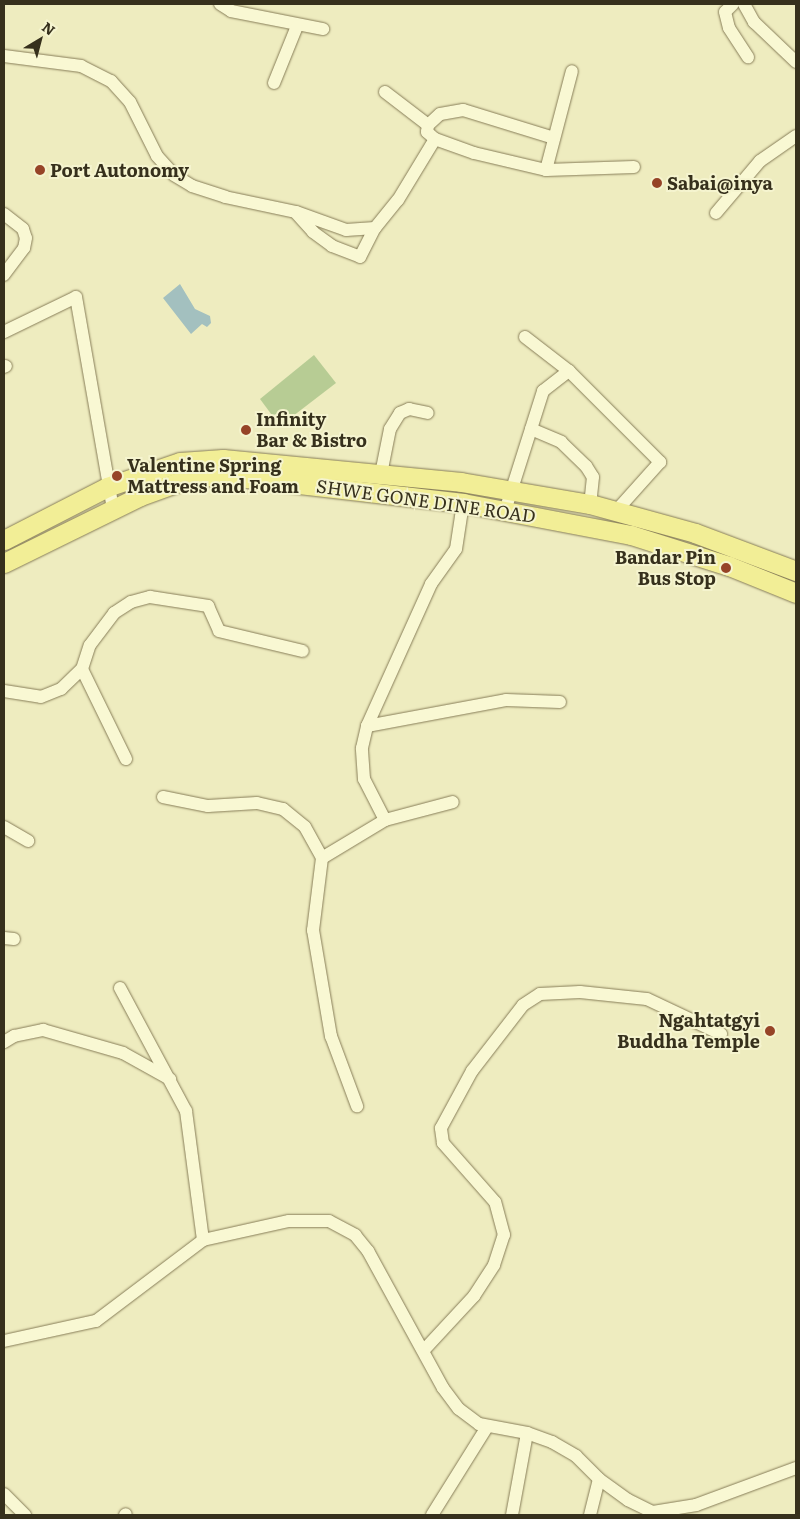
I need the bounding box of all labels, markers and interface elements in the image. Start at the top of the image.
north arrow [15,15,65,65]
text: N [38,16,60,40]
place label: Port Autonomy [50,159,189,181]
marker: Port Autonomy [34,164,46,176]
place label: Sabai@inya [667,172,773,194]
marker: Sabai@inya [651,177,663,189]
place label: Infinity Bar & Bistro [256,409,367,452]
marker: Infinity Bar & Bistro [240,424,252,436]
place label: Valentine Spring Mattress and Foam [127,455,299,498]
marker: Valentine Spring Mattress and Foam [111,470,123,482]
street label: SHWE GONE DINE ROAD [315,475,537,527]
place label: Bandar Pin Bus Stop [615,547,716,590]
marker: Bandar Pin Bus Stop [720,562,732,574]
place label: Ngahtatgyi Buddha Temple [617,1010,760,1052]
marker: Ngahtatgyi Buddha Temple [764,1025,776,1037]

